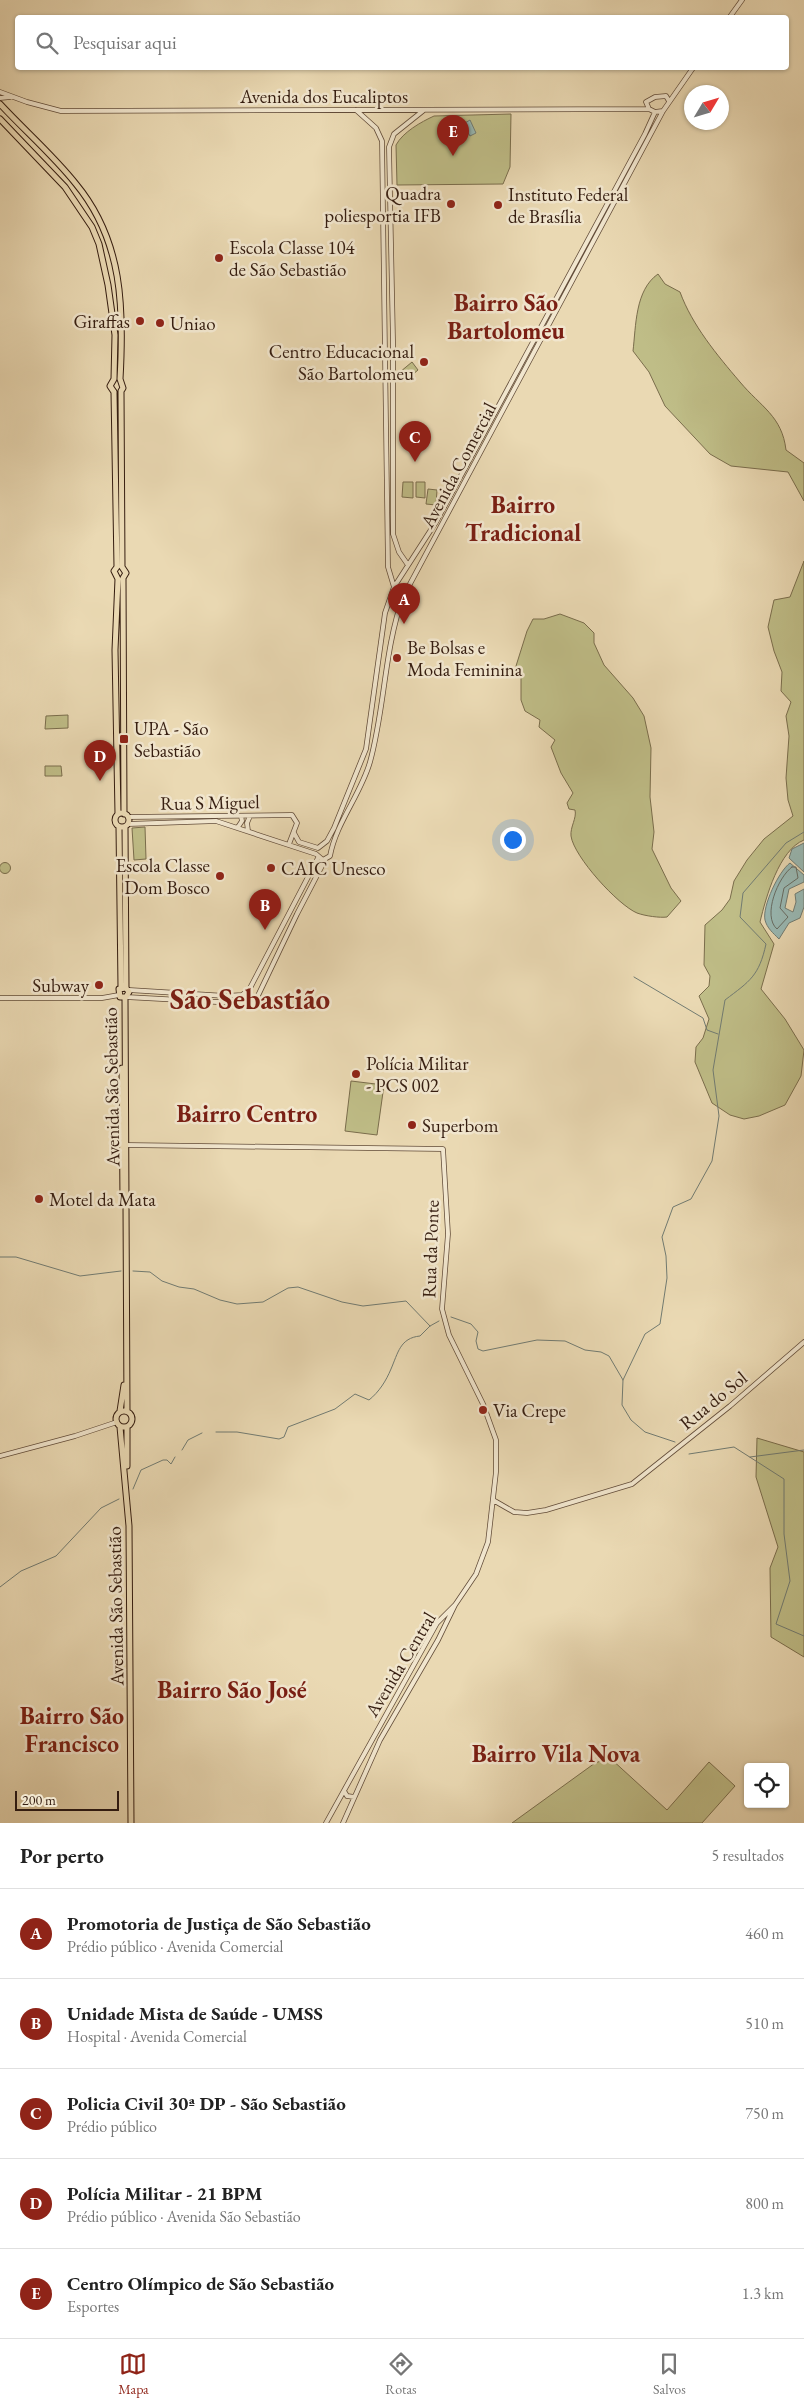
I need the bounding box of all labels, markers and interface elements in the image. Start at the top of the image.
search box [15,15,789,70]
icon: search [33,29,61,57]
text: Pesquisar aqui [73,30,177,55]
street label: Avenida dos Eucaliptos [239,84,408,109]
north arrow [684,85,729,130]
pin: E [437,115,469,156]
place label: Quadra poliesportia IFB [324,181,441,228]
place label: Instituto Federal de Brasília [508,182,629,229]
marker: Quadra poliesportia IFB [445,198,457,210]
marker: Instituto Federal de Brasília [492,199,504,211]
place label: Escola Classe 104 de São Sebastião [229,235,356,282]
marker: Escola Classe 104 de São Sebastião [213,252,225,264]
district label: Bairro São Bartolomeu [447,287,565,346]
place label: Giraffas [73,309,130,334]
place label: Uniao [170,311,216,336]
marker: Giraffas [134,315,146,327]
marker: Uniao [154,317,166,329]
place label: Centro Educacional São Bartolomeu [269,339,414,386]
marker: Centro Educacional São Bartolomeu [418,356,430,368]
street label: Avenida Comercial [415,398,501,532]
pin: C [399,421,431,462]
district label: Bairro Tradicional [465,489,581,548]
pin: A [388,583,420,624]
place label: Be Bolsas e Moda Feminina [407,635,523,682]
marker: Be Bolsas e Moda Feminina [391,652,403,664]
place label: UPA - São Sebastião [134,716,209,763]
marker: UPA - São Sebastião [118,733,130,745]
pin: D [84,740,116,781]
street label: Rua S Miguel [160,789,260,816]
your location [500,827,526,853]
place label: Escola Classe Dom Bosco [115,853,210,900]
place label: CAIC Unesco [281,856,386,881]
marker: CAIC Unesco [265,862,277,874]
marker: Escola Classe Dom Bosco [214,870,226,882]
pin: B [249,889,281,930]
place label: Subway [32,973,90,998]
marker: Subway [93,979,105,991]
district label: São Sebastião [170,980,330,1018]
street label: Avenida São Sebastião [98,1007,125,1168]
place label: Polícia Militar - PCS 002 [366,1051,469,1098]
marker: Polícia Militar - PCS 002 [350,1068,362,1080]
district label: Bairro Centro [177,1098,317,1129]
place label: Superbom [422,1113,499,1138]
marker: Superbom [406,1119,418,1131]
place label: Motel da Mata [49,1187,156,1212]
marker: Motel da Mata [33,1193,45,1205]
street label: Rua da Ponte [416,1199,445,1299]
street label: Rua do Sol [674,1365,753,1435]
place label: Via Crepe [493,1398,566,1423]
marker: Via Crepe [477,1404,489,1416]
street label: Avenida São Sebastião [102,1526,129,1687]
street label: Avenida Central [359,1607,442,1722]
district label: Bairro São José [157,1674,307,1705]
district label: Bairro São Francisco [20,1700,124,1759]
district label: Bairro Vila Nova [472,1738,641,1769]
map controls [744,1763,789,1808]
button: locate [744,1763,789,1808]
scale bar [15,1788,119,1811]
text: 200 m [22,1791,56,1809]
text: Por perto [20,1842,104,1869]
text: 5 resultados [712,1845,784,1866]
text: Promotoria de Justiça de São Sebastião [67,1911,371,1936]
text: A [30,1923,42,1944]
text: 460 m [745,1923,784,1944]
text: Prédio público · Avenida Comercial [67,1936,283,1957]
text: Unidade Mista de Saúde - UMSS [67,2001,323,2026]
text: B [31,2013,41,2034]
text: 510 m [745,2013,784,2034]
text: Hospital · Avenida Comercial [67,2026,247,2047]
text: Policia Civil 30ª DP - São Sebastião [67,2091,346,2116]
text: C [30,2103,42,2124]
text: 750 m [745,2103,784,2124]
text: Prédio público [67,2116,157,2137]
text: Polícia Militar - 21 BPM [67,2181,262,2206]
text: D [30,2193,42,2214]
text: 800 m [745,2193,784,2214]
text: Prédio público · Avenida São Sebastião [67,2206,301,2227]
text: Centro Olímpico de São Sebastião [67,2271,334,2296]
text: E [31,2283,41,2304]
text: 1.3 km [742,2283,784,2304]
text: Esportes [67,2296,119,2317]
tab: Mapa [118,2350,149,2398]
tab: Rotas [385,2350,417,2398]
tab: Salvos [653,2350,686,2398]

